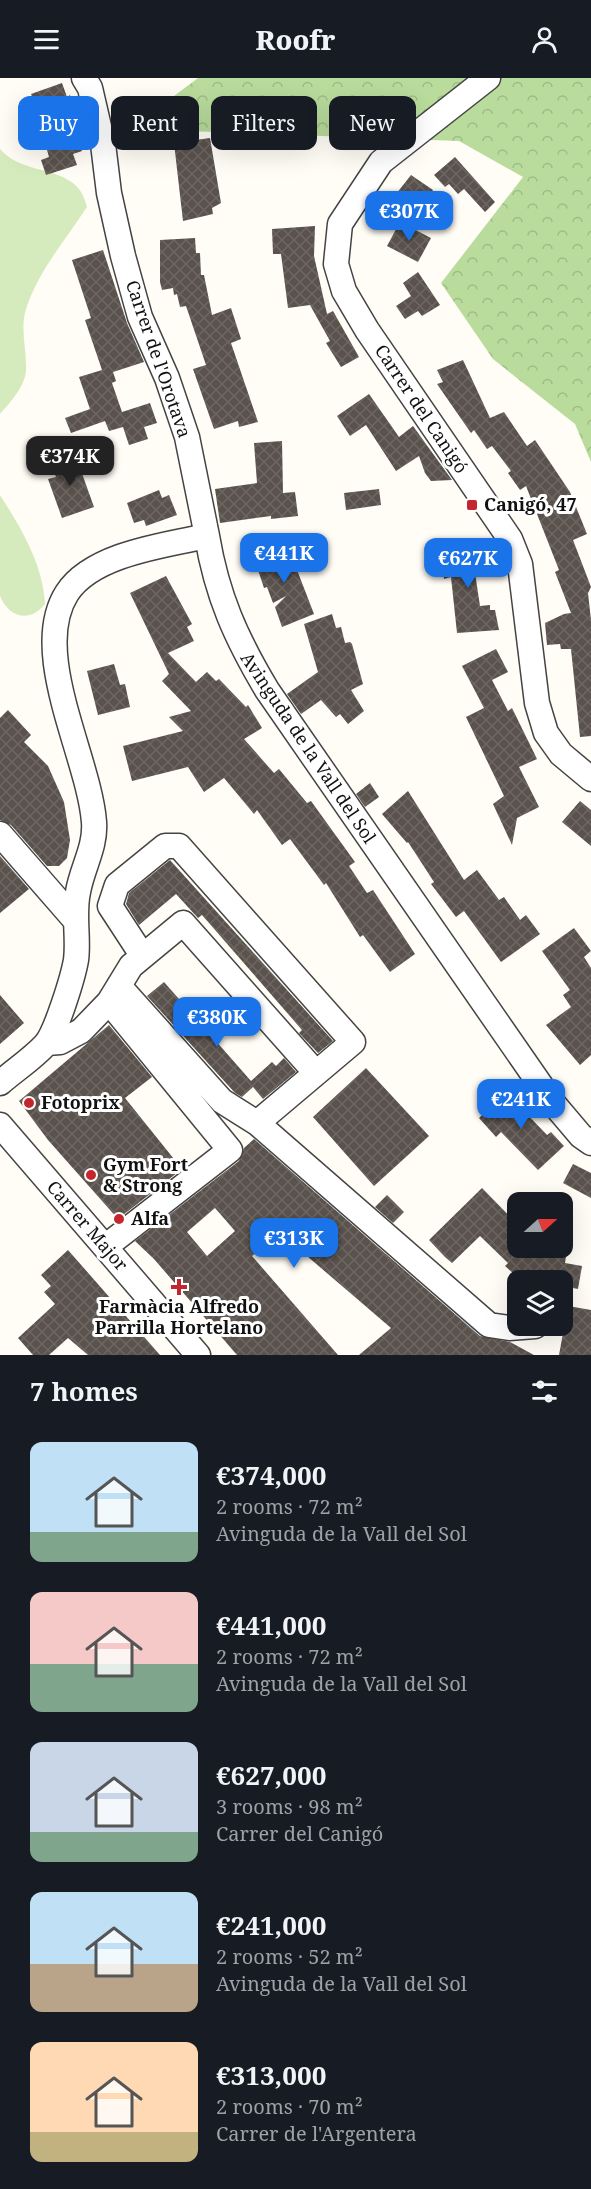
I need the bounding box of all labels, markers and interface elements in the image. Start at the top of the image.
text: Roofr [256,21,335,58]
icon: menu [30,23,63,56]
icon: person [528,23,561,56]
chip: Buy [18,96,99,150]
chip: Rent [111,96,199,150]
chip: Filters [211,96,317,150]
chip: New [329,96,416,150]
pin: €307K [367,191,451,242]
text: €307K [379,197,439,224]
street label: Carrer de l'Orotava [121,277,197,441]
street label: Carrer del Canigó [370,339,474,478]
pin: €374K [28,436,112,487]
text: €374K [40,442,100,469]
place label: Canigó, 47 [484,492,577,516]
marker: Canigó, 47 [465,498,479,512]
pin: €441K [242,533,326,584]
pin: €627K [426,538,510,589]
text: €441K [254,539,314,566]
text: €627K [438,544,498,571]
street label: Avinguda de la Vall del Sol [236,647,382,848]
pin: €380K [175,997,259,1048]
text: €380K [187,1003,247,1030]
pin: €241K [479,1079,563,1130]
text: €241K [491,1085,551,1112]
place label: Fotoprix [41,1090,120,1114]
marker: Fotoprix [22,1096,36,1110]
place label: Gym Fort & Strong [103,1152,188,1197]
marker: Gym Fort & Strong [84,1168,98,1182]
street label: Carrer Major [42,1175,134,1276]
north arrow [507,1192,573,1258]
map controls [507,1192,573,1336]
place label: Alfa [131,1206,169,1230]
marker: Alfa [112,1212,126,1226]
pin: €313K [252,1218,336,1269]
text: €313K [264,1224,324,1251]
button: layers [507,1270,573,1336]
marker: Farmàcia Alfredo Parrilla Hortelano [172,1280,186,1294]
place label: Farmàcia Alfredo Parrilla Hortelano [95,1294,263,1339]
text: 7 homes [30,1373,138,1409]
icon: filters [528,1375,561,1408]
text: €374,000 [216,1457,326,1493]
icon: home [78,1466,150,1538]
text: 2 rooms · 72 m² [216,1493,363,1520]
text: Avinguda de la Vall del Sol [216,1520,467,1547]
text: €441,000 [216,1607,326,1643]
icon: home [78,1616,150,1688]
text: 2 rooms · 72 m² [216,1643,363,1670]
text: Avinguda de la Vall del Sol [216,1670,467,1697]
text: €627,000 [216,1757,326,1793]
icon: home [78,1766,150,1838]
text: 3 rooms · 98 m² [216,1793,363,1820]
text: Carrer del Canigó [216,1820,383,1847]
text: €241,000 [216,1907,326,1943]
icon: home [78,1916,150,1988]
text: 2 rooms · 52 m² [216,1943,363,1970]
text: Avinguda de la Vall del Sol [216,1970,467,1997]
text: €313,000 [216,2057,326,2093]
icon: home [78,2066,150,2138]
text: 2 rooms · 70 m² [216,2093,363,2120]
text: Carrer de l'Argentera [216,2120,417,2147]

